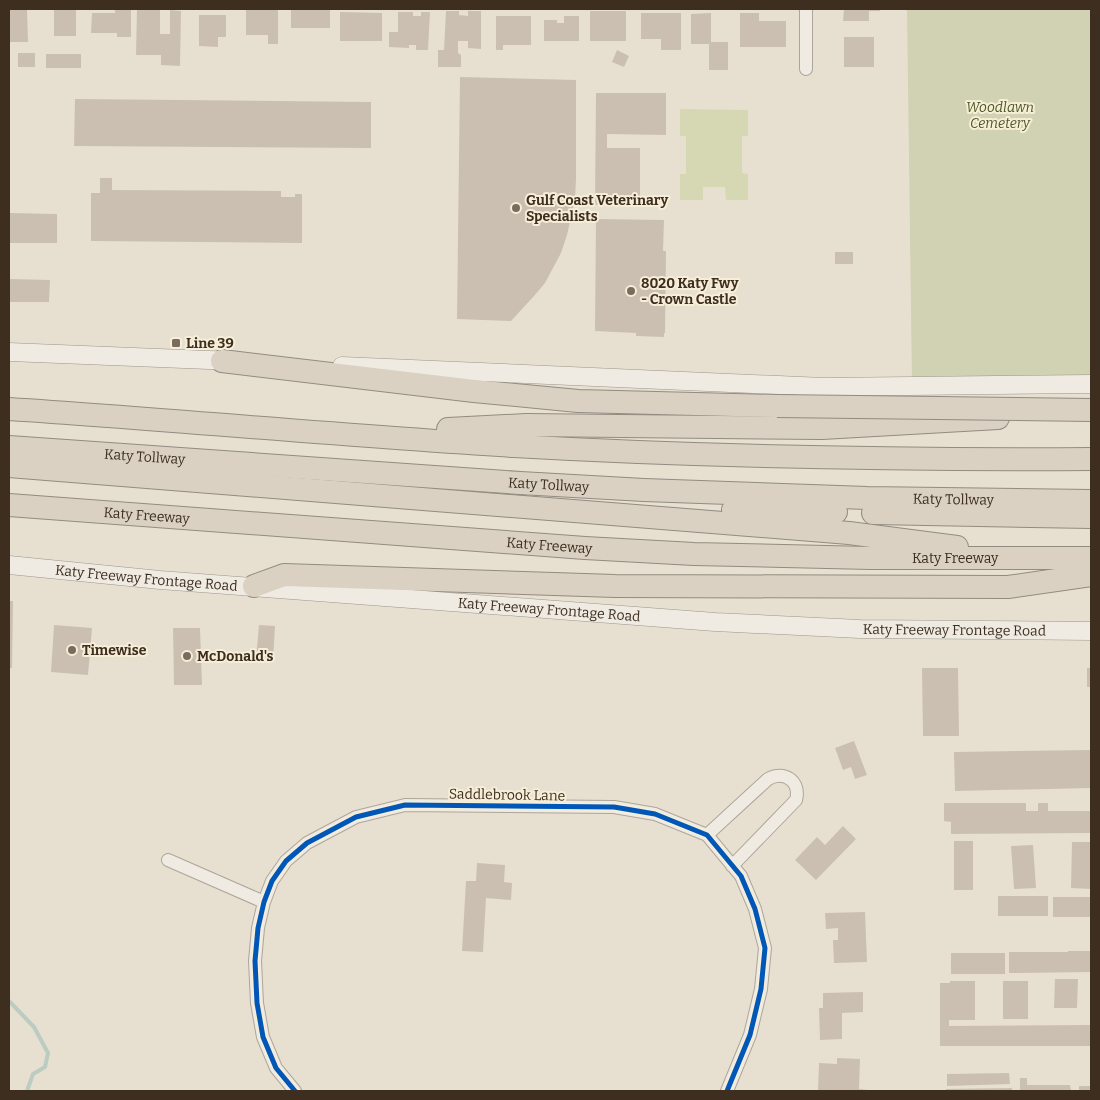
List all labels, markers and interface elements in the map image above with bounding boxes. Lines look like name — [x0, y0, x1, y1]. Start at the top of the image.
park label: Woodlawn Cemetery — [966, 99, 1034, 132]
place label: Gulf Coast Veterinary Specialists — [526, 192, 669, 225]
marker: Gulf Coast Veterinary Specialists — [510, 202, 522, 214]
place label: 8020 Katy Fwy - Crown Castle — [641, 275, 739, 308]
marker: 8020 Katy Fwy - Crown Castle — [625, 285, 637, 297]
place label: Line 39 — [186, 335, 234, 352]
marker: Line 39 — [170, 337, 182, 349]
street label: Katy Tollway — [104, 445, 186, 468]
street label: Katy Tollway — [508, 474, 590, 495]
street label: Katy Tollway — [913, 490, 995, 508]
street label: Katy Freeway — [103, 504, 191, 527]
street label: Katy Freeway — [506, 534, 594, 557]
street label: Katy Freeway — [912, 550, 999, 567]
street label: Katy Freeway Frontage Road — [54, 561, 238, 594]
street label: Katy Freeway Frontage Road — [457, 594, 641, 625]
street label: Katy Freeway Frontage Road — [863, 621, 1046, 639]
place label: Timewise — [82, 642, 147, 659]
marker: Timewise — [66, 644, 78, 656]
place label: McDonald's — [197, 648, 273, 665]
marker: McDonald's — [181, 650, 193, 662]
street label: Saddlebrook Lane — [449, 785, 565, 805]

